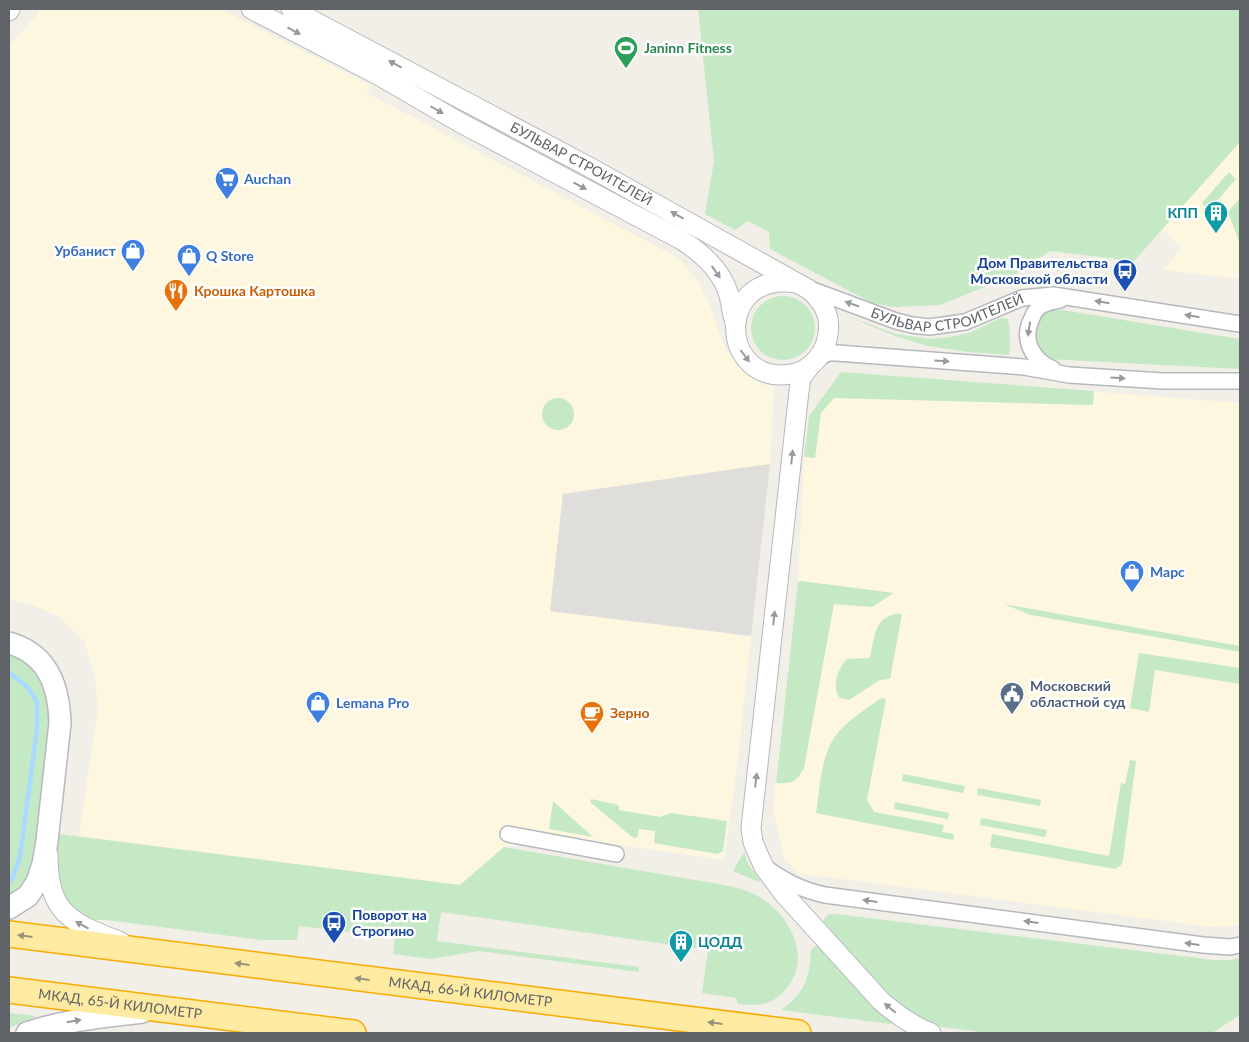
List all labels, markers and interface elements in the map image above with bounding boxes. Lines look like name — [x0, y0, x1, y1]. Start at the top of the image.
one-way arrow — [287, 27, 301, 35]
sports icon: Janinn Fitness — [613, 35, 639, 69]
place label: Janinn Fitness — [644, 39, 732, 56]
one-way arrow — [388, 60, 403, 68]
one-way arrow — [430, 105, 443, 114]
street label: БУЛЬВАР СТРОИТЕЛЕЙ — [508, 118, 656, 209]
supermarket icon: Auchan — [214, 166, 240, 200]
place label: Auchan — [243, 170, 291, 187]
one-way arrow — [573, 182, 587, 190]
building icon: КПП — [1203, 200, 1229, 234]
place label: КПП — [1167, 204, 1198, 221]
one-way arrow — [670, 211, 685, 219]
shop icon: Урбанист — [120, 238, 146, 272]
place label: Урбанист — [54, 242, 117, 259]
shop icon: Q Store — [176, 243, 202, 277]
place label: Q Store — [206, 247, 254, 264]
place label: Дом Правительства Московской области — [970, 254, 1108, 287]
bus stop icon: Дом Правительства Московской области — [1112, 258, 1138, 292]
one-way arrow — [711, 265, 721, 279]
restaurant icon: Крошка Картошка — [163, 278, 189, 312]
place label: Крошка Картошка — [194, 282, 315, 299]
street label: БУЛЬВАР СТРОИТЕЛЕЙ — [869, 289, 1026, 335]
one-way arrow — [1094, 298, 1110, 306]
one-way arrow — [845, 300, 860, 307]
one-way arrow — [1184, 312, 1200, 320]
one-way arrow — [1025, 321, 1033, 337]
one-way arrow — [740, 349, 750, 363]
one-way arrow — [934, 357, 950, 365]
one-way arrow — [1110, 375, 1126, 383]
one-way arrow — [788, 448, 796, 464]
shop icon: Марс — [1119, 559, 1145, 593]
place label: Марс — [1150, 563, 1185, 580]
one-way arrow — [770, 610, 778, 626]
place label: Московский областной суд — [1030, 677, 1126, 710]
public building icon: Московский областной суд — [999, 681, 1025, 715]
shop icon: Lemana Pro — [305, 690, 331, 724]
place label: Lemana Pro — [336, 694, 409, 711]
cafe icon: Зерно — [579, 700, 605, 734]
place label: Зерно — [610, 704, 649, 721]
one-way arrow — [752, 771, 760, 787]
one-way arrow — [861, 897, 877, 905]
place label: Поворот на Строгино — [352, 906, 427, 939]
bus stop icon: Поворот на Строгино — [321, 910, 347, 944]
one-way arrow — [1022, 918, 1038, 926]
one-way arrow — [76, 921, 89, 930]
building icon: ЦОДД — [668, 929, 694, 963]
one-way arrow — [17, 932, 33, 940]
place label: ЦОДД — [698, 933, 742, 950]
one-way arrow — [1184, 940, 1200, 948]
one-way arrow — [234, 960, 250, 968]
street label: МКАД, 66-Й КИЛОМЕТР — [388, 973, 553, 1010]
one-way arrow — [354, 975, 370, 983]
street label: МКАД, 65-Й КИЛОМЕТР — [37, 985, 203, 1022]
one-way arrow — [883, 1003, 896, 1014]
one-way arrow — [66, 1017, 81, 1025]
one-way arrow — [706, 1019, 722, 1027]

